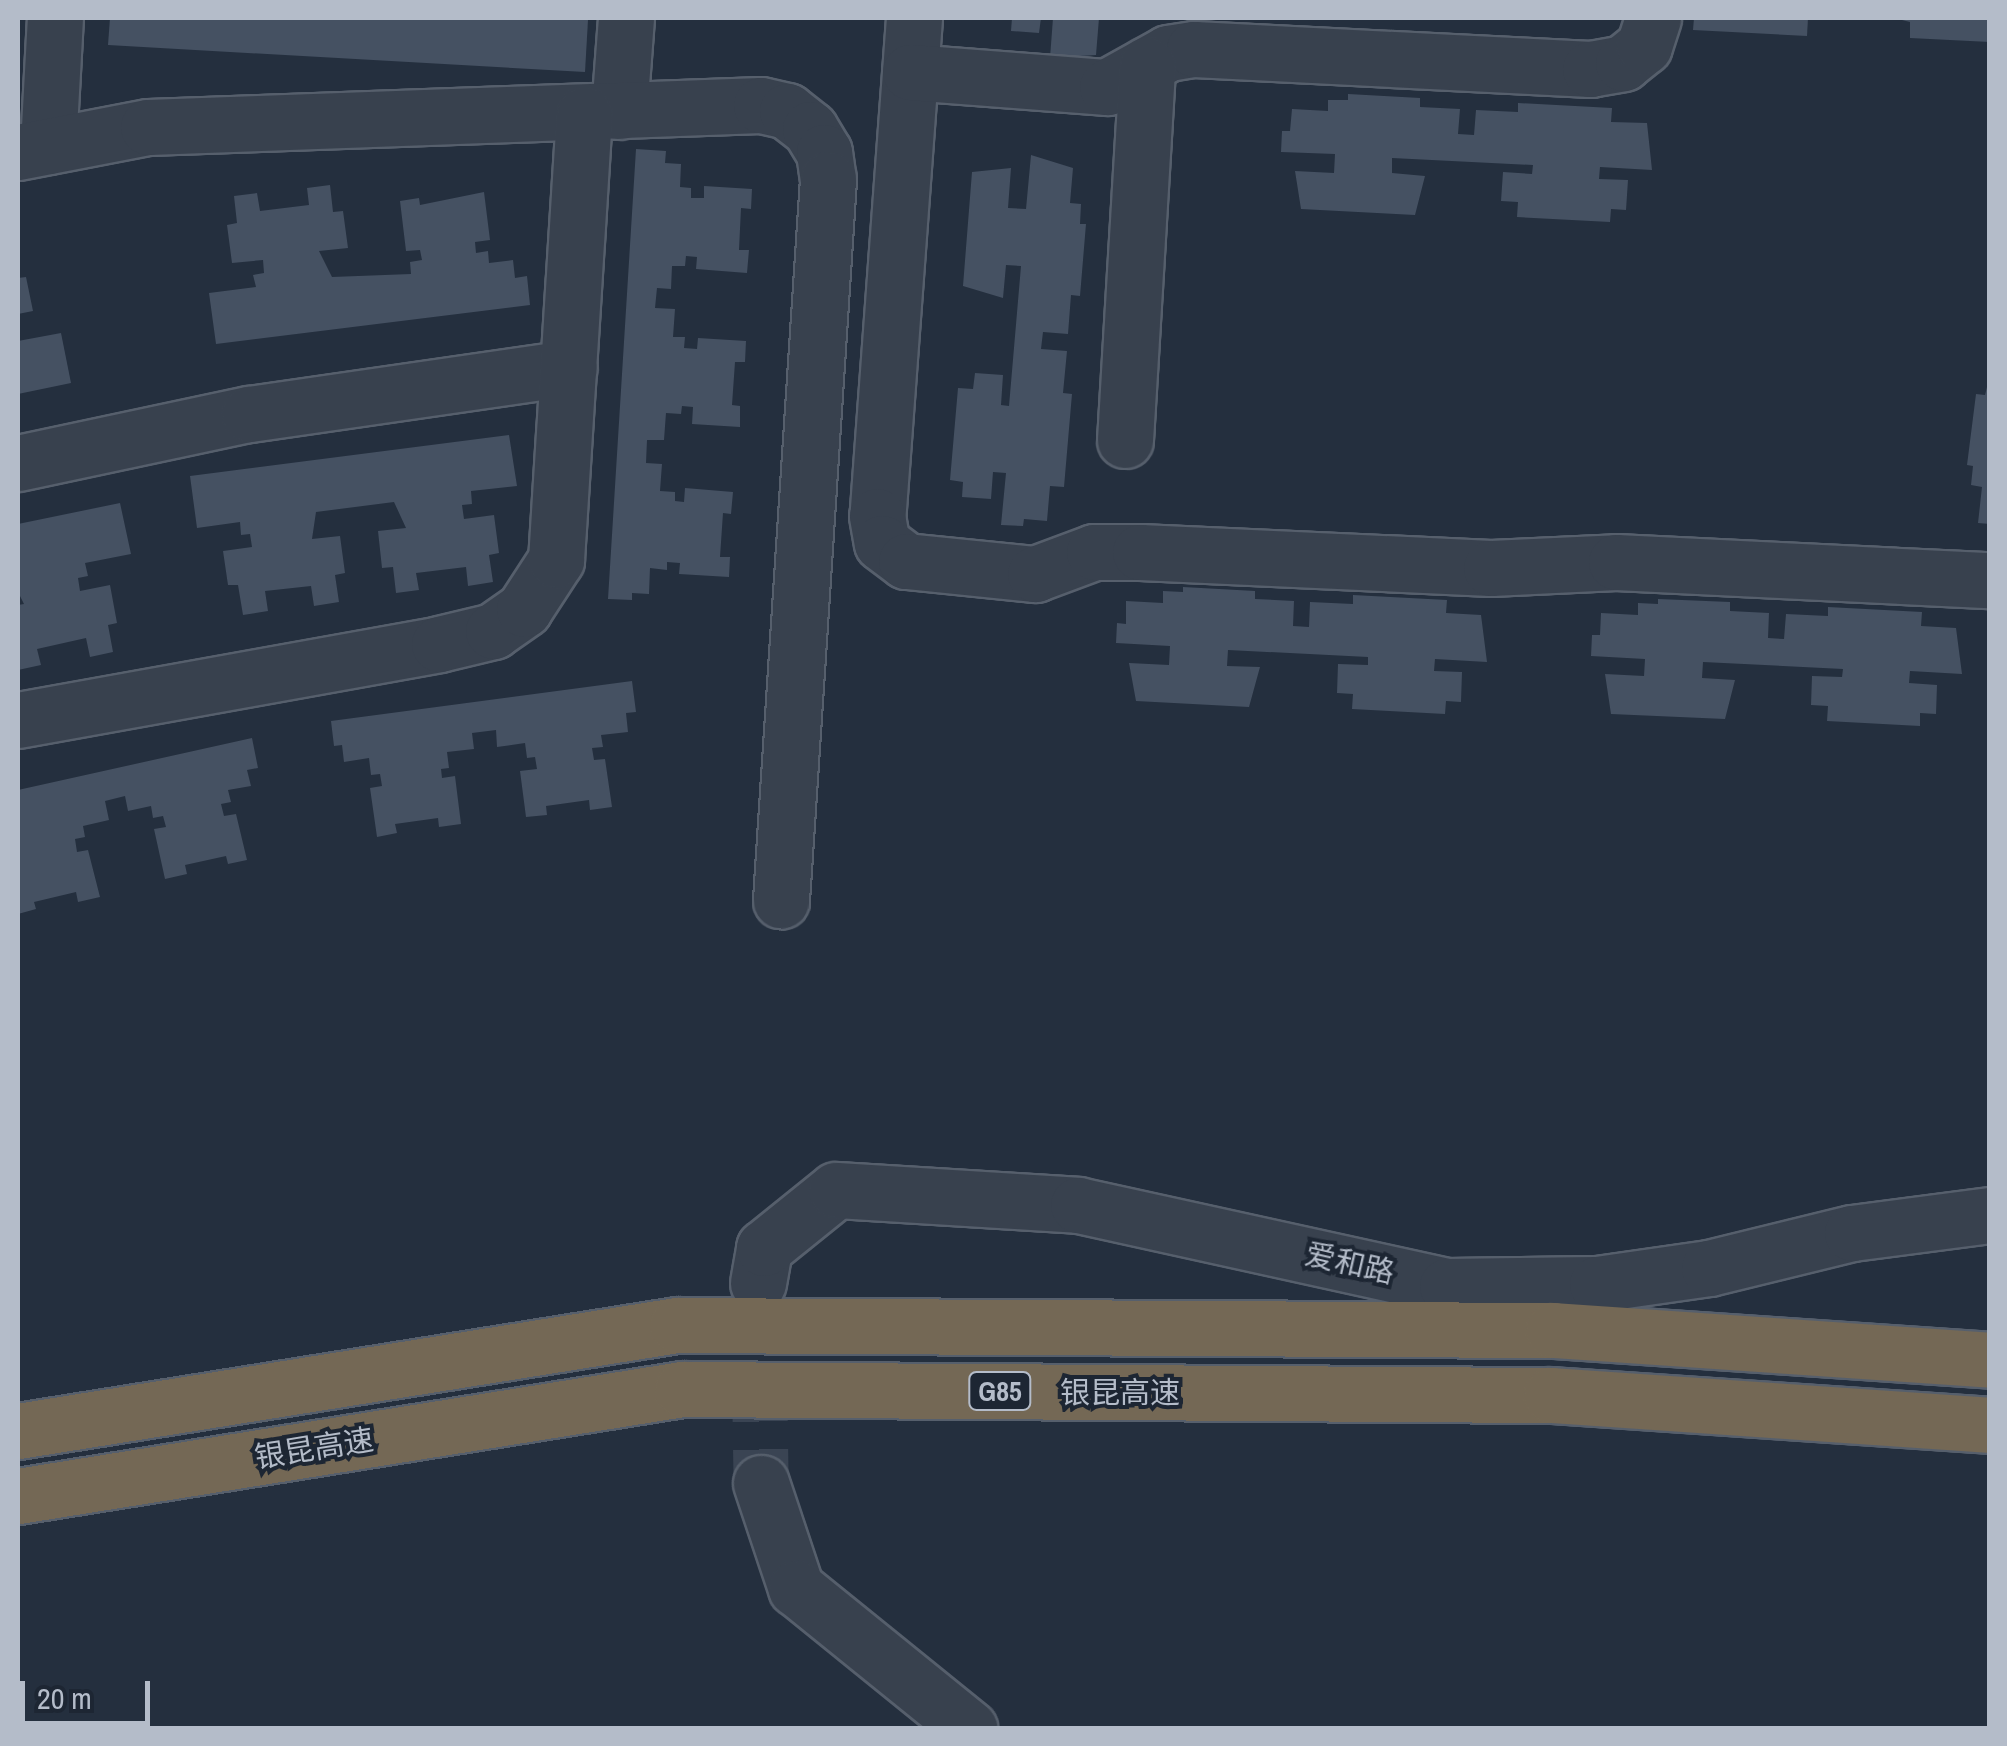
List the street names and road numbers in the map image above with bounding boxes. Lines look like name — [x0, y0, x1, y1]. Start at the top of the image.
street label: 爱和路 — [1302, 1235, 1398, 1291]
road number: G85 — [968, 1368, 1032, 1414]
street label: 银昆高速 — [1060, 1374, 1180, 1410]
street label: 银昆高速 — [252, 1421, 376, 1475]

